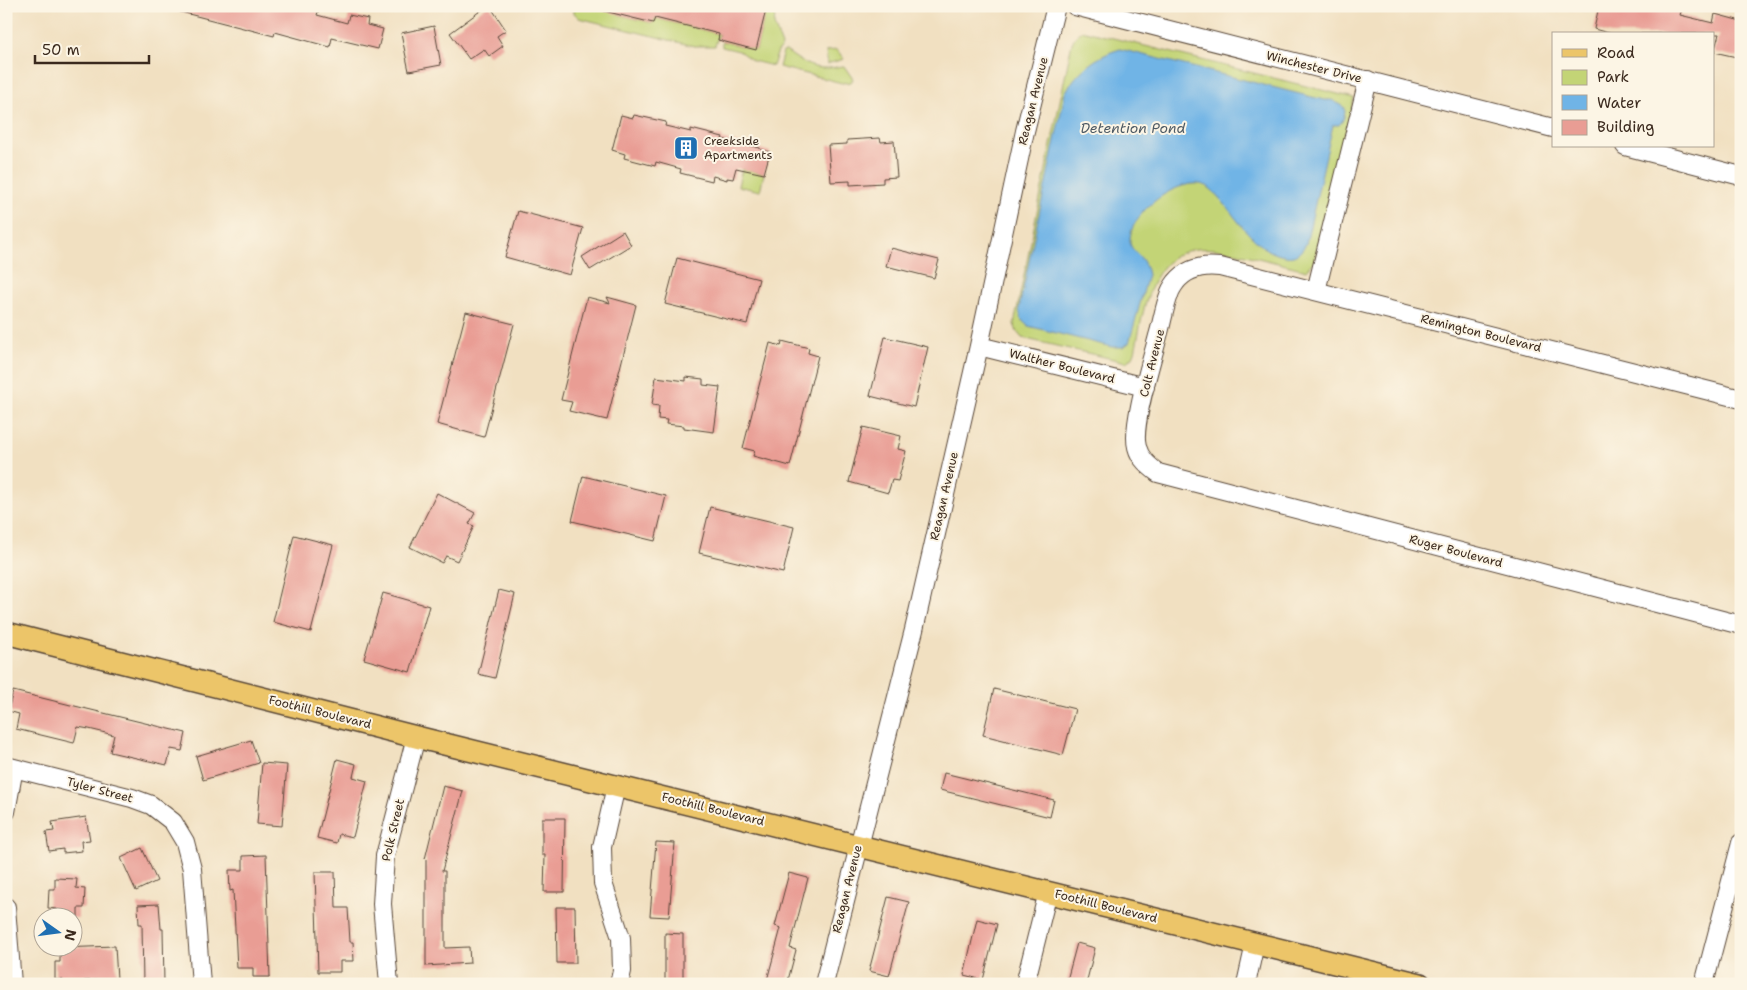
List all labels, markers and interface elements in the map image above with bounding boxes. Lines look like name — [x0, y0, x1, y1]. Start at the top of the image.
scale bar — [35, 32, 149, 64]
legend — [1552, 32, 1714, 148]
text: 50 m — [42, 40, 80, 60]
text: Road — [1597, 43, 1635, 63]
street label: Winchester Drive — [1264, 47, 1364, 87]
street label: Reagan Avenue — [1014, 55, 1052, 147]
text: Park — [1597, 67, 1629, 87]
text: Water — [1597, 93, 1641, 113]
text: Building — [1597, 117, 1654, 137]
water label: Detention Pond — [1080, 119, 1186, 137]
place label: Creekside Apartments — [704, 133, 773, 163]
building icon: Creekside Apartments — [673, 135, 699, 161]
street label: Remington Boulevard — [1419, 310, 1543, 356]
street label: Colt Avenue — [1136, 327, 1168, 399]
street label: Walther Boulevard — [1008, 345, 1117, 387]
street label: Reagan Avenue — [926, 450, 962, 542]
street label: Ruger Boulevard — [1407, 531, 1505, 571]
street label: Foothill Boulevard — [267, 691, 373, 733]
street label: Tyler Street — [65, 773, 135, 807]
street label: Foothill Boulevard — [660, 788, 766, 830]
street label: Polk Street — [378, 797, 408, 863]
street label: Reagan Avenue — [828, 843, 866, 935]
street label: Foothill Boulevard — [1053, 885, 1159, 927]
north arrow — [32, 908, 82, 958]
text: N — [61, 928, 81, 943]

